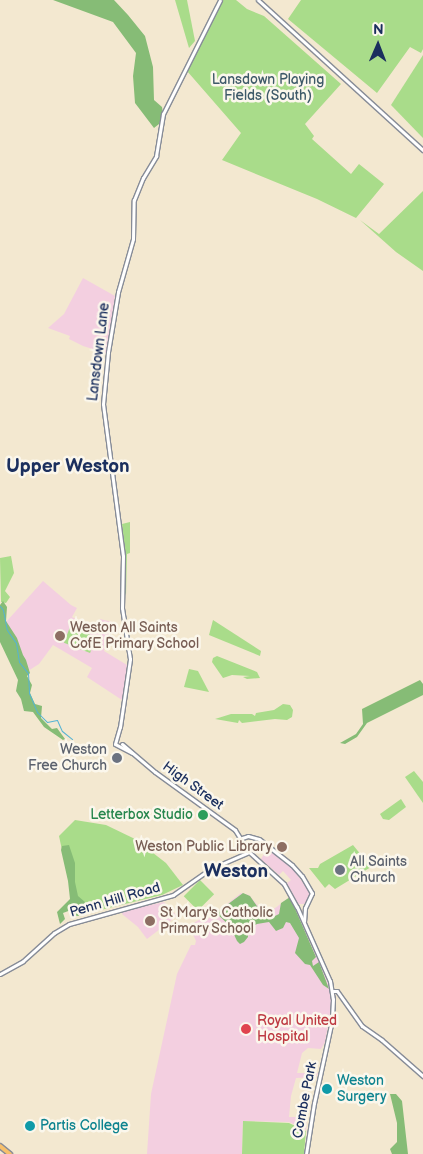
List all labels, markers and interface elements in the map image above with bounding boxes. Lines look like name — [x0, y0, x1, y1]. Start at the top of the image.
north arrow — [353, 20, 403, 70]
text: N — [373, 21, 384, 38]
park label: Lansdown Playing Fields (South) — [212, 72, 324, 104]
street label: Lansdown Lane — [85, 302, 113, 402]
district label: Upper Weston — [6, 456, 130, 478]
place label: Weston All Saints CofE Primary School — [70, 620, 200, 652]
marker: Weston All Saints CofE Primary School — [54, 630, 66, 642]
place label: Weston Free Church — [28, 742, 107, 774]
marker: Weston Free Church — [111, 752, 123, 764]
street label: High Street — [159, 758, 227, 814]
place label: Letterbox Studio — [90, 807, 193, 823]
marker: Letterbox Studio — [197, 809, 209, 821]
place label: Weston Public Library — [135, 839, 272, 855]
marker: Weston Public Library — [276, 841, 288, 853]
place label: All Saints Church — [350, 854, 407, 886]
district label: Weston — [204, 861, 268, 883]
marker: All Saints Church — [334, 864, 346, 876]
street label: Penn Hill Road — [68, 879, 162, 921]
place label: St Mary's Catholic Primary School — [160, 905, 273, 938]
marker: St Mary's Catholic Primary School — [144, 915, 156, 927]
place label: Royal United Hospital — [257, 1013, 337, 1046]
marker: Royal United Hospital — [239, 1022, 253, 1036]
street label: Combe Park — [289, 1060, 321, 1140]
place label: Weston Surgery — [337, 1073, 387, 1106]
marker: Weston Surgery — [321, 1083, 333, 1095]
place label: Partis College — [40, 1118, 128, 1134]
marker: Partis College — [24, 1120, 36, 1132]

